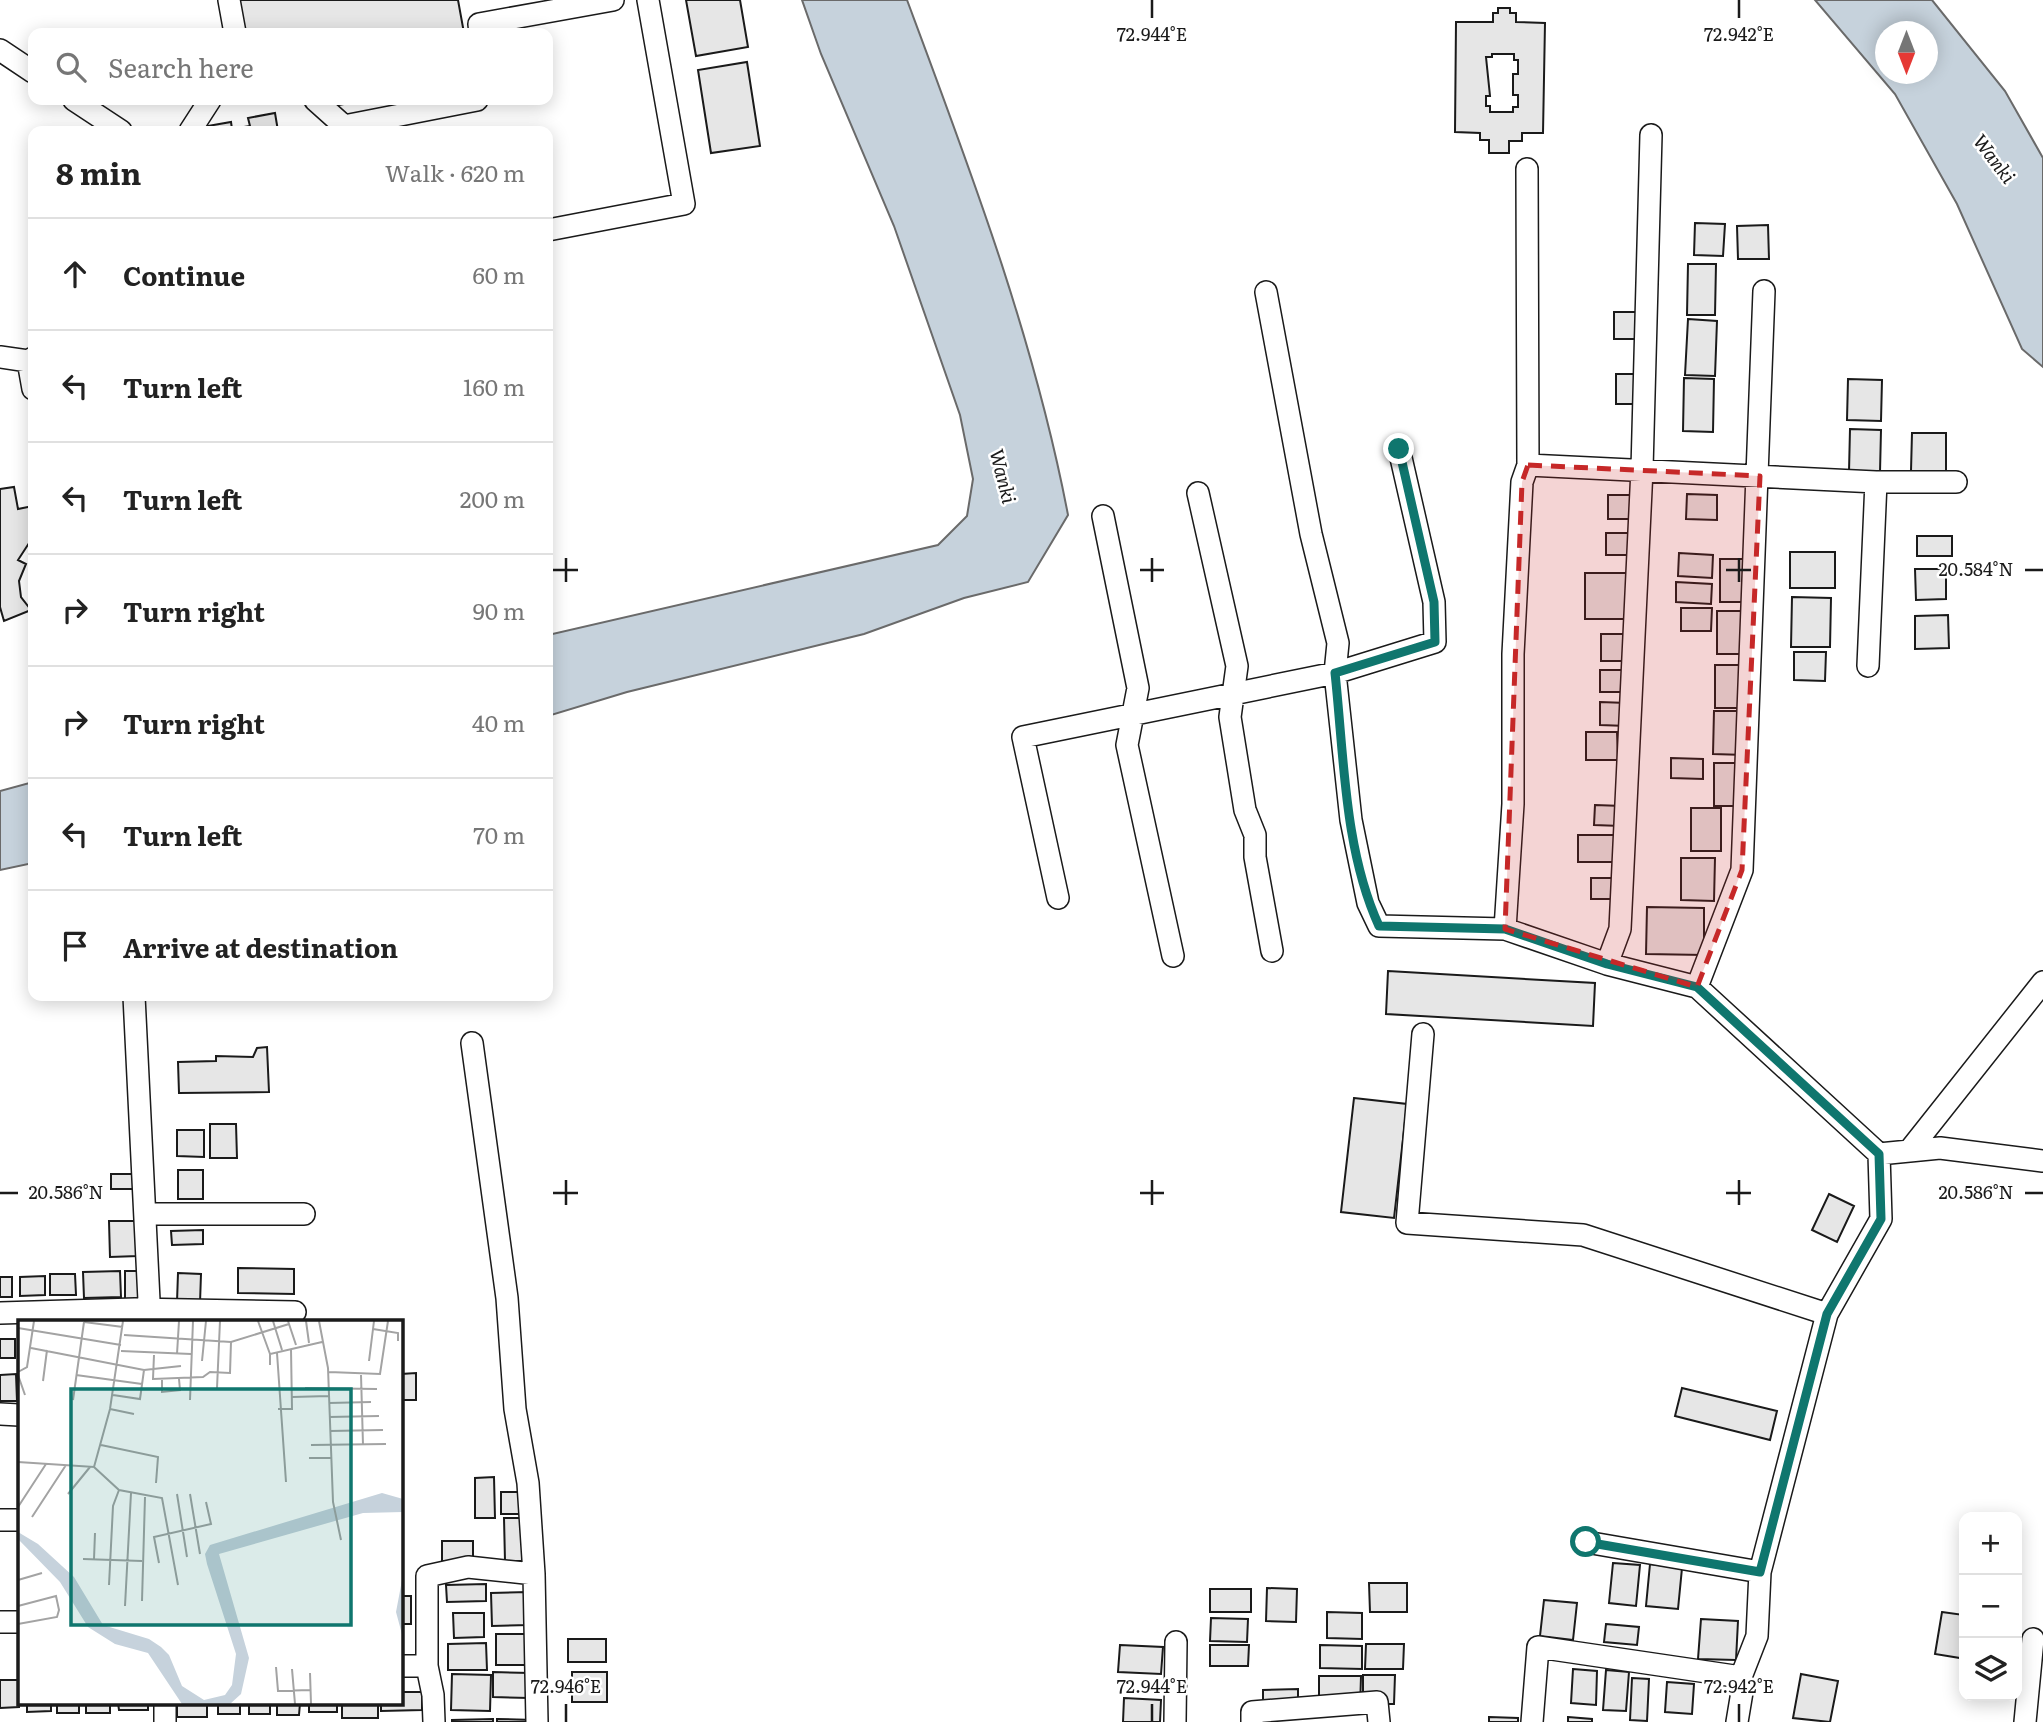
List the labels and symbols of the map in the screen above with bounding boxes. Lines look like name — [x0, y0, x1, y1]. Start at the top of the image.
text: 72.944°E — [1117, 20, 1187, 47]
text: 72.942°E — [1704, 20, 1774, 47]
north arrow — [1875, 21, 1938, 84]
water label: Wanki — [1967, 127, 2023, 189]
route end — [1383, 433, 1414, 464]
water label: Wanki — [984, 446, 1024, 507]
text: 20.584°N — [1938, 555, 2014, 582]
text: 20.586°N — [28, 1178, 104, 1205]
text: 20.586°N — [1938, 1178, 2014, 1205]
inset map — [18, 1320, 402, 1704]
route start — [1570, 1526, 1601, 1557]
text: 72.946°E — [531, 1672, 601, 1699]
text: 72.944°E — [1117, 1672, 1187, 1699]
text: 72.942°E — [1704, 1672, 1774, 1699]

